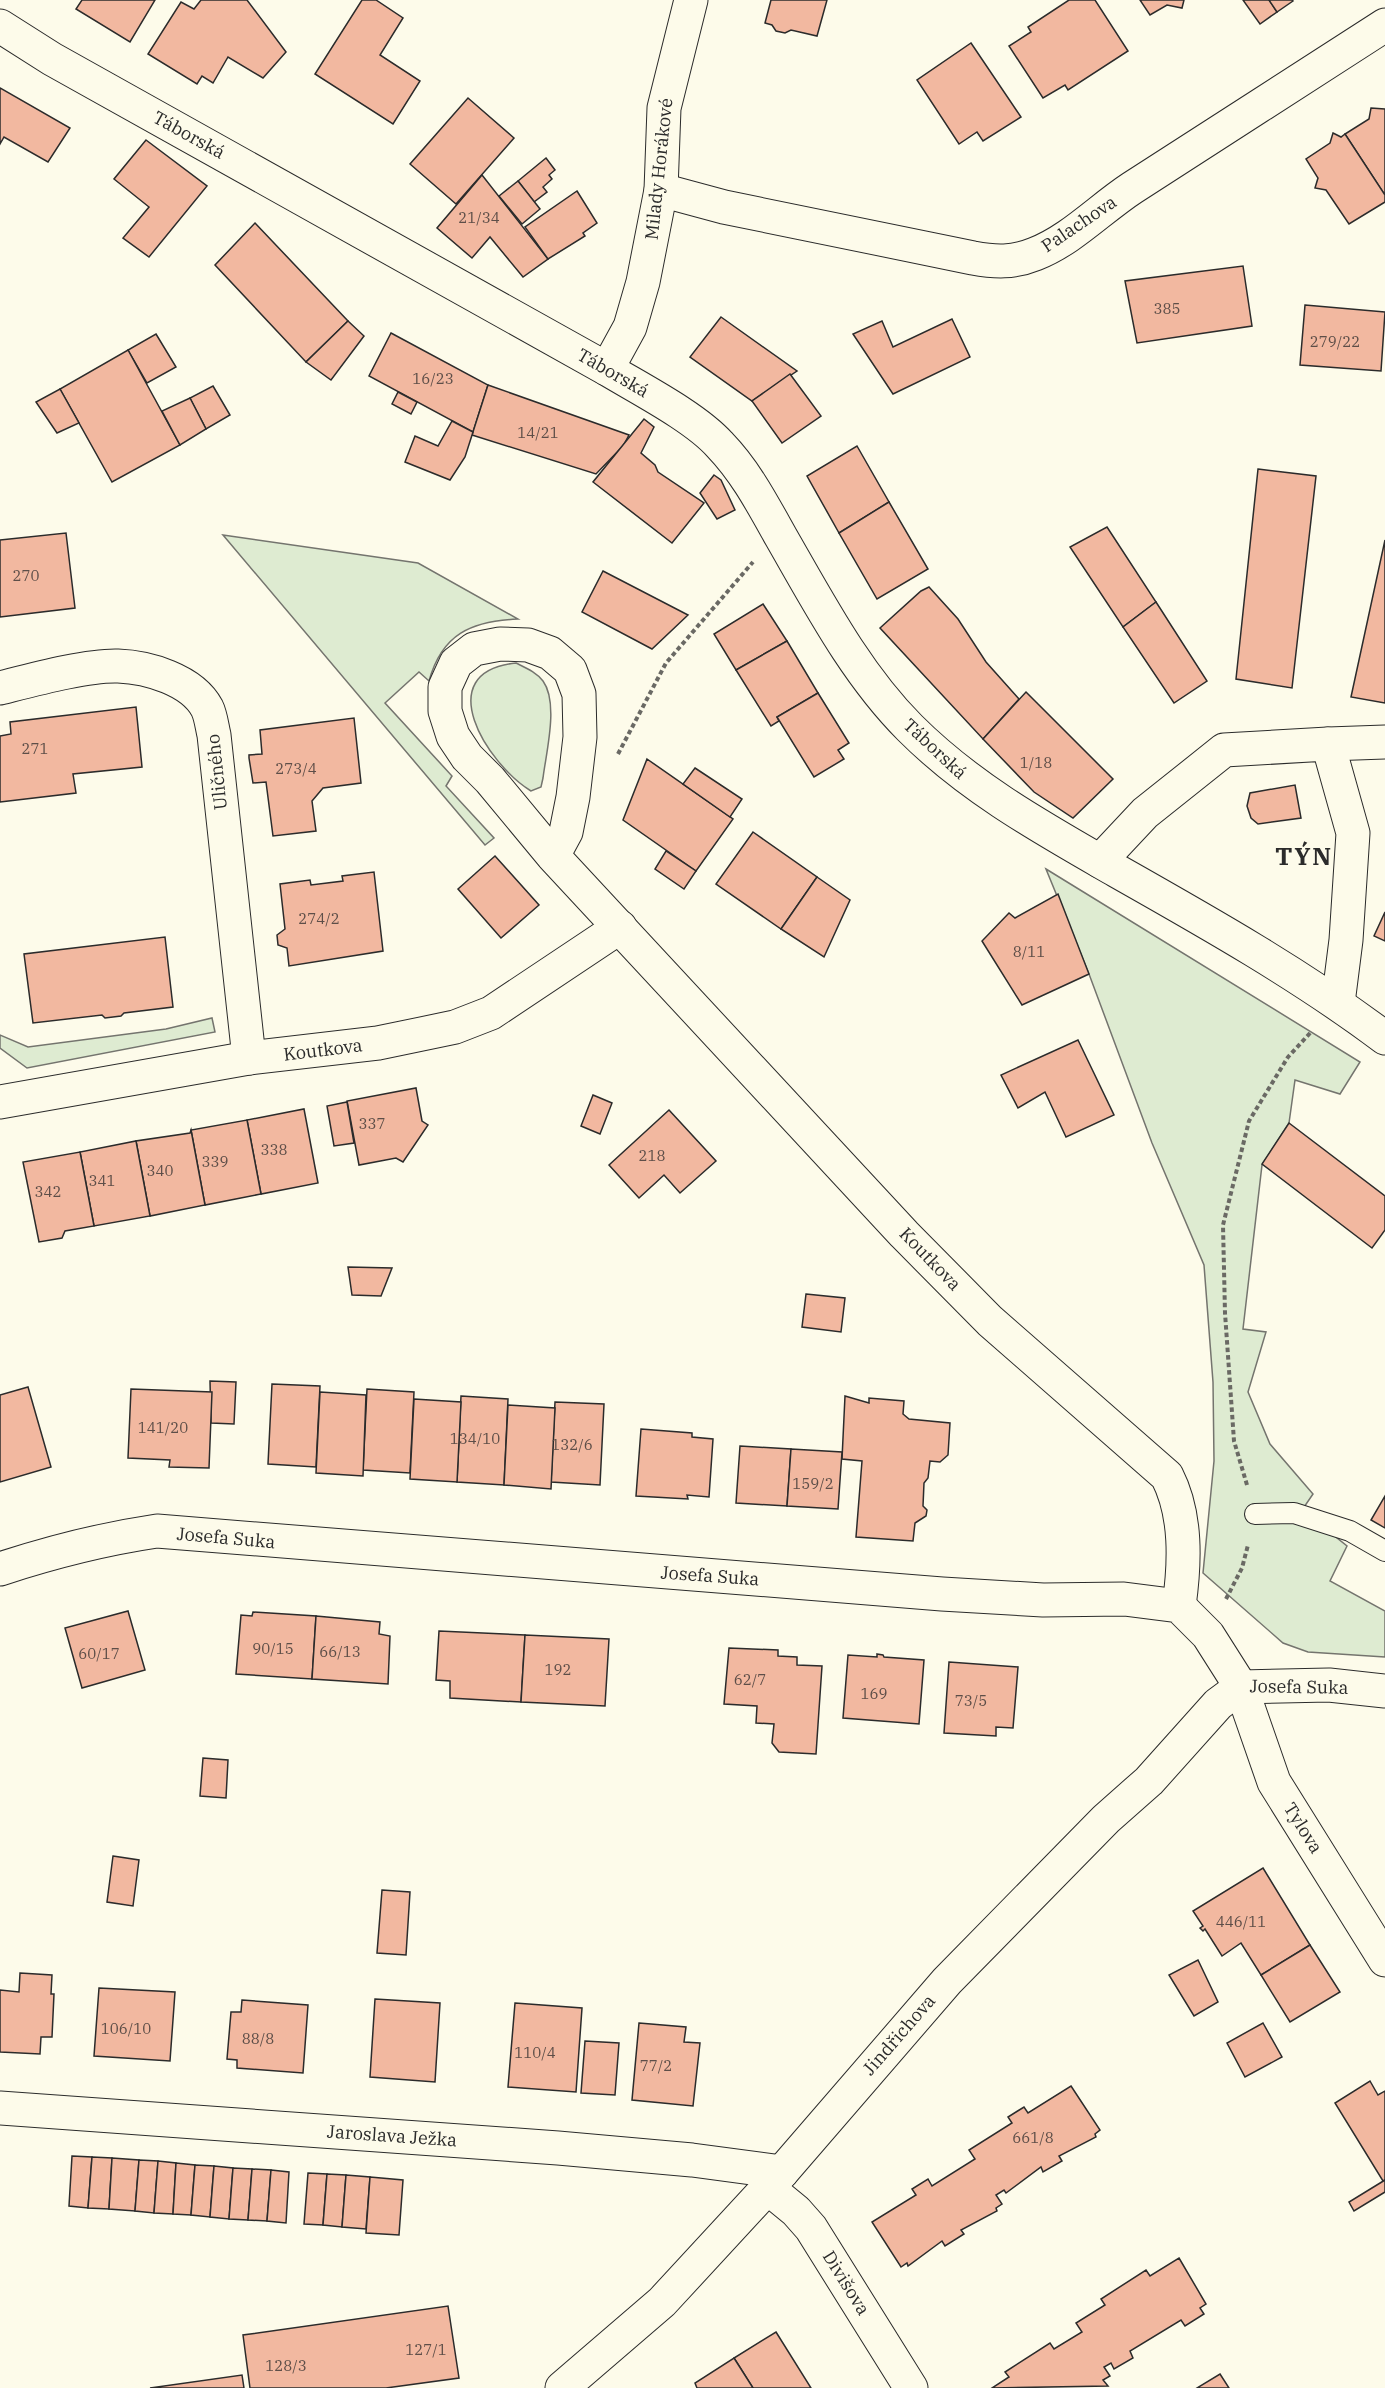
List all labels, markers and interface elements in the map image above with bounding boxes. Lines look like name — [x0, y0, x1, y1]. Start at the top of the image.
street label: Milady Horákové — [640, 97, 677, 241]
street label: Táborská — [149, 105, 229, 164]
street label: Palachova — [1037, 190, 1121, 257]
house number: 21/34 — [458, 208, 500, 227]
house number: 385 — [1153, 299, 1181, 318]
house number: 279/22 — [1310, 332, 1360, 351]
street label: Táborská — [573, 343, 653, 402]
house number: 16/23 — [412, 369, 454, 388]
house number: 14/21 — [517, 423, 559, 442]
house number: 270 — [12, 566, 40, 585]
street label: Táborská — [899, 713, 972, 784]
street label: Uličného — [201, 733, 232, 811]
house number: 271 — [21, 739, 49, 758]
house number: 1/18 — [1020, 753, 1052, 772]
house number: 273/4 — [275, 759, 317, 778]
district label: TÝN — [1275, 840, 1333, 872]
house number: 274/2 — [298, 909, 340, 928]
house number: 8/11 — [1013, 942, 1045, 961]
street label: Koutkova — [282, 1033, 364, 1066]
house number: 337 — [358, 1114, 386, 1133]
house number: 338 — [260, 1140, 288, 1159]
house number: 218 — [638, 1146, 666, 1165]
house number: 339 — [201, 1152, 229, 1171]
house number: 340 — [146, 1161, 174, 1180]
house number: 341 — [88, 1171, 116, 1190]
house number: 342 — [34, 1182, 62, 1201]
street label: Koutkova — [895, 1222, 966, 1295]
house number: 141/20 — [138, 1418, 188, 1437]
house number: 134/10 — [450, 1429, 500, 1448]
house number: 132/6 — [551, 1435, 593, 1454]
house number: 159/2 — [792, 1474, 834, 1493]
street label: Josefa Suka — [176, 1522, 276, 1553]
street label: Josefa Suka — [660, 1561, 760, 1590]
house number: 90/15 — [252, 1639, 294, 1658]
house number: 66/13 — [319, 1642, 361, 1661]
house number: 60/17 — [78, 1644, 120, 1663]
house number: 192 — [544, 1660, 572, 1679]
house number: 62/7 — [734, 1670, 766, 1689]
street label: Josefa Suka — [1249, 1674, 1349, 1699]
house number: 169 — [860, 1684, 888, 1703]
house number: 73/5 — [955, 1691, 987, 1710]
street label: Tylova — [1279, 1798, 1328, 1858]
house number: 446/11 — [1216, 1912, 1266, 1931]
street label: Jindřichova — [857, 1989, 940, 2080]
house number: 106/10 — [101, 2019, 151, 2038]
house number: 88/8 — [242, 2029, 274, 2048]
house number: 110/4 — [514, 2043, 556, 2062]
house number: 77/2 — [640, 2056, 672, 2075]
street label: Jaroslava Ježka — [326, 2119, 458, 2152]
house number: 661/8 — [1012, 2128, 1054, 2147]
street label: Divišova — [818, 2246, 875, 2319]
house number: 127/1 — [405, 2340, 447, 2359]
house number: 128/3 — [265, 2356, 307, 2375]

